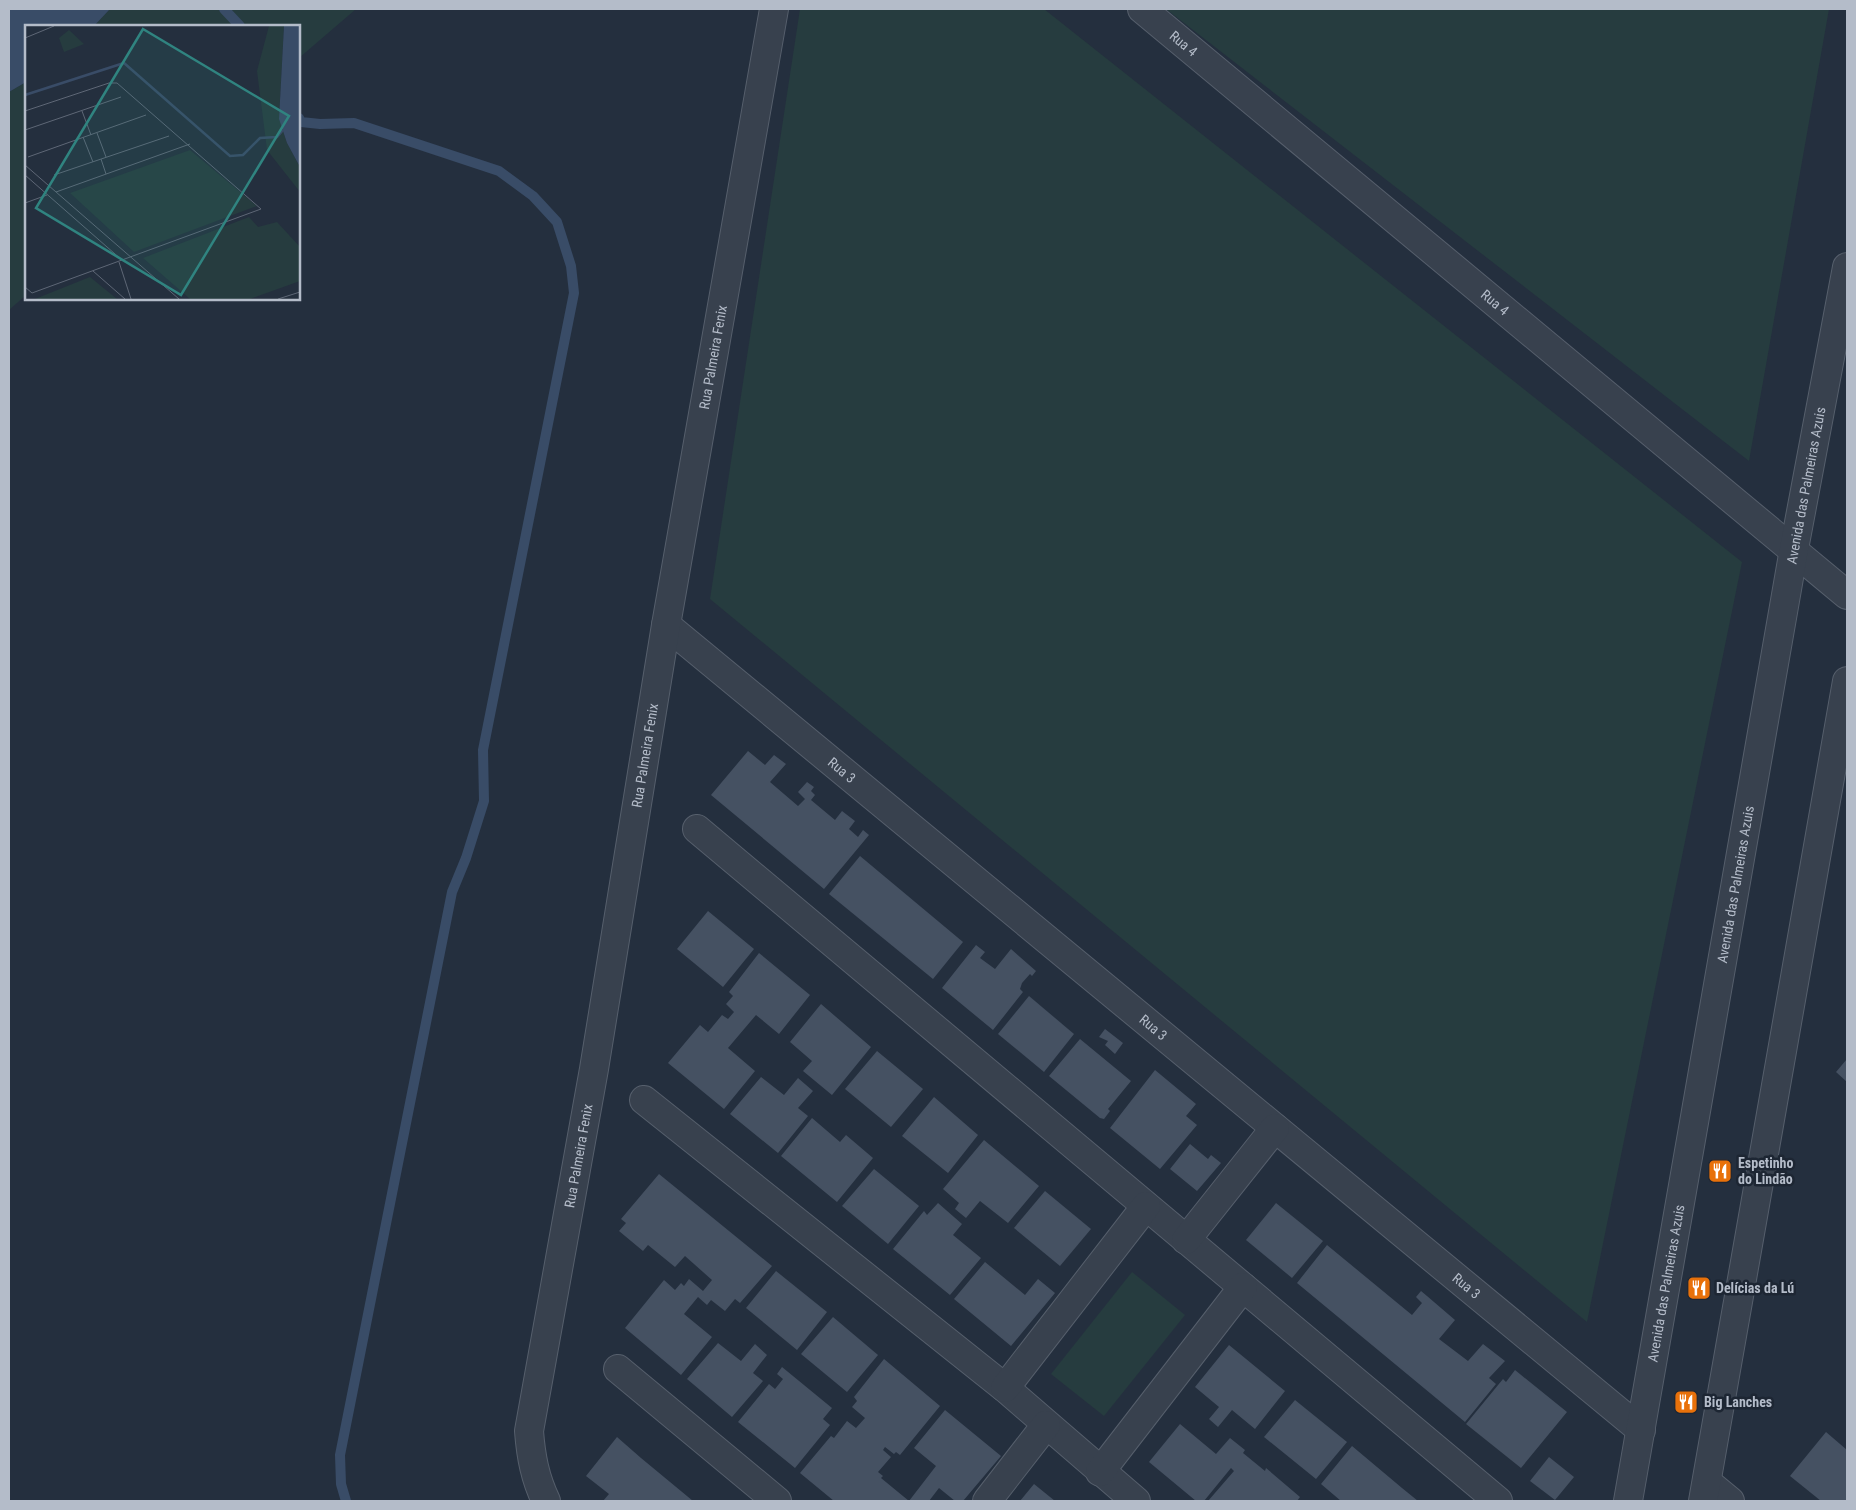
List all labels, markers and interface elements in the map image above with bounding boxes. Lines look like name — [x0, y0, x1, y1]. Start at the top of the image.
inset map — [25, 25, 300, 300]
street label: Rua 4 — [1166, 27, 1201, 60]
street label: Rua 4 — [1478, 286, 1512, 319]
street label: Rua Palmeira Fenix — [696, 304, 730, 410]
street label: Avenida das Palmeiras Azuis — [1784, 406, 1829, 565]
street label: Rua Palmeira Fenix — [629, 702, 661, 809]
street label: Rua 3 — [825, 754, 859, 786]
street label: Avenida das Palmeiras Azuis — [1714, 804, 1757, 964]
street label: Rua 3 — [1136, 1011, 1170, 1043]
street label: Rua Palmeira Fenix — [561, 1103, 596, 1209]
place label: Espetinho do Lindão — [1738, 1155, 1793, 1187]
restaurant icon: Espetinho do Lindão — [1707, 1158, 1733, 1184]
street label: Avenida das Palmeiras Azuis — [1644, 1203, 1688, 1363]
street label: Rua 3 — [1449, 1270, 1484, 1302]
restaurant icon: Delícias da Lú — [1686, 1275, 1712, 1301]
place label: Delícias da Lú — [1716, 1280, 1794, 1296]
restaurant icon: Big Lanches — [1673, 1389, 1699, 1415]
place label: Big Lanches — [1704, 1394, 1772, 1410]

